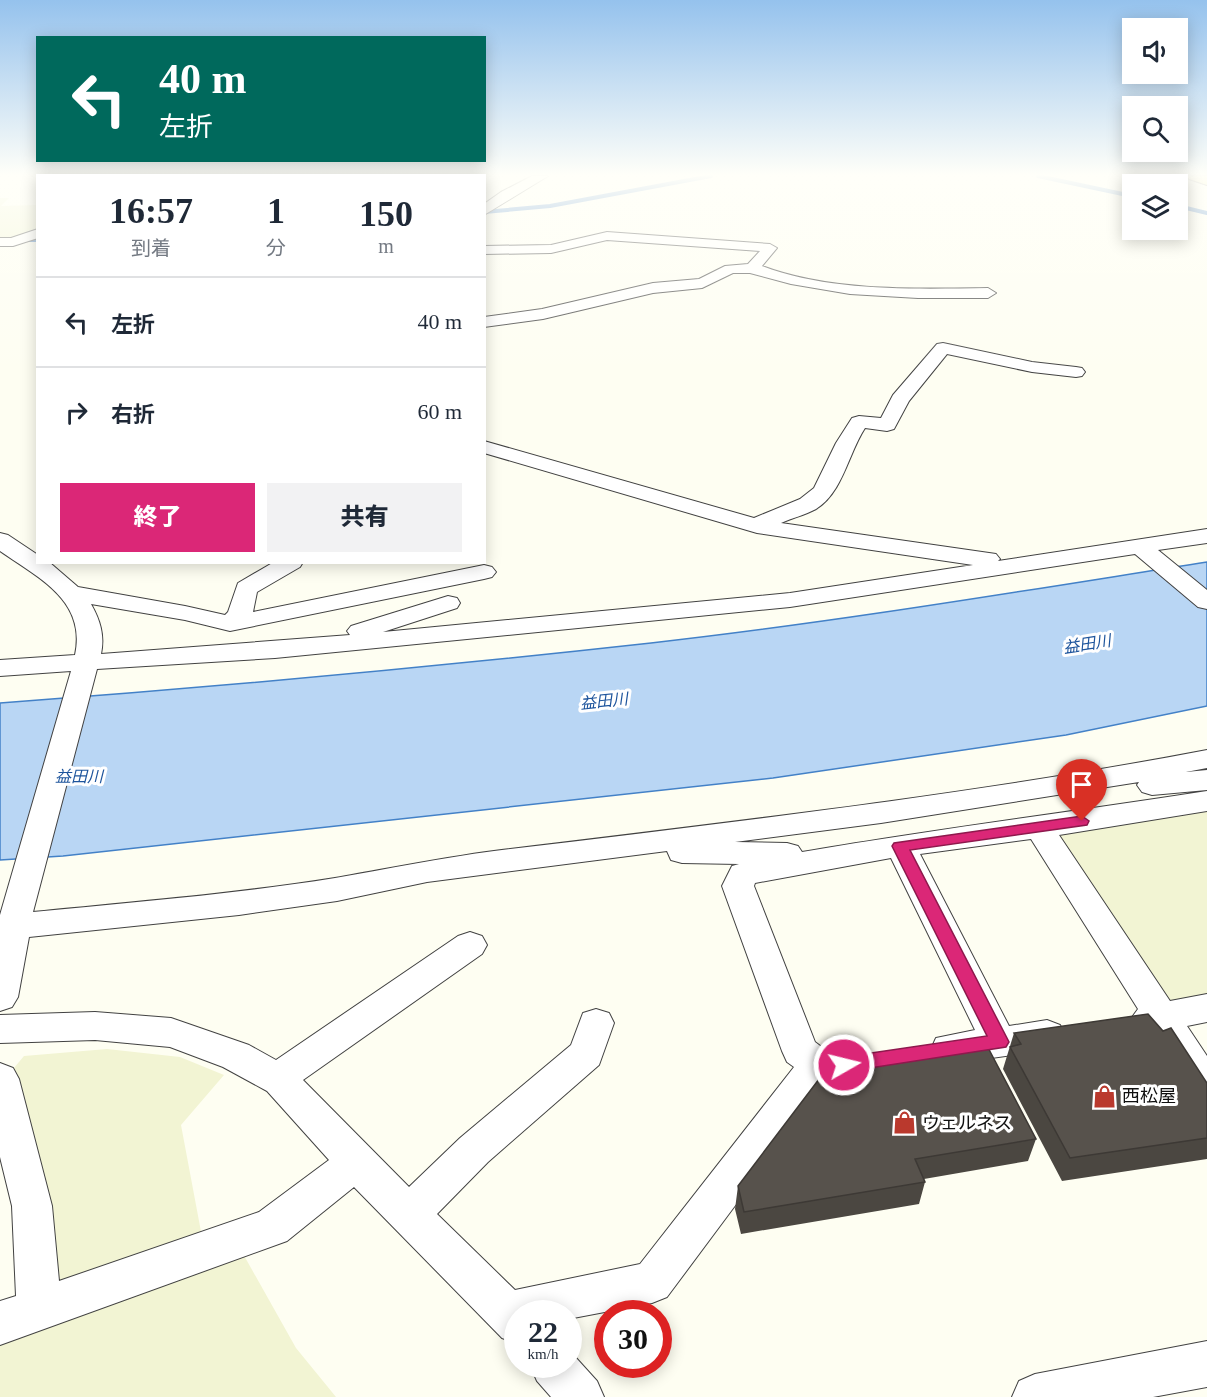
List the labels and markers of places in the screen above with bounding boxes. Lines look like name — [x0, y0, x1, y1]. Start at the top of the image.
pin — [1056, 759, 1107, 821]
shop icon: 西松屋 — [1091, 1083, 1117, 1109]
place label: 西松屋 — [1122, 1086, 1176, 1106]
shop icon: ウェルネス — [891, 1110, 917, 1136]
place label: ウェルネス — [922, 1113, 1012, 1133]

